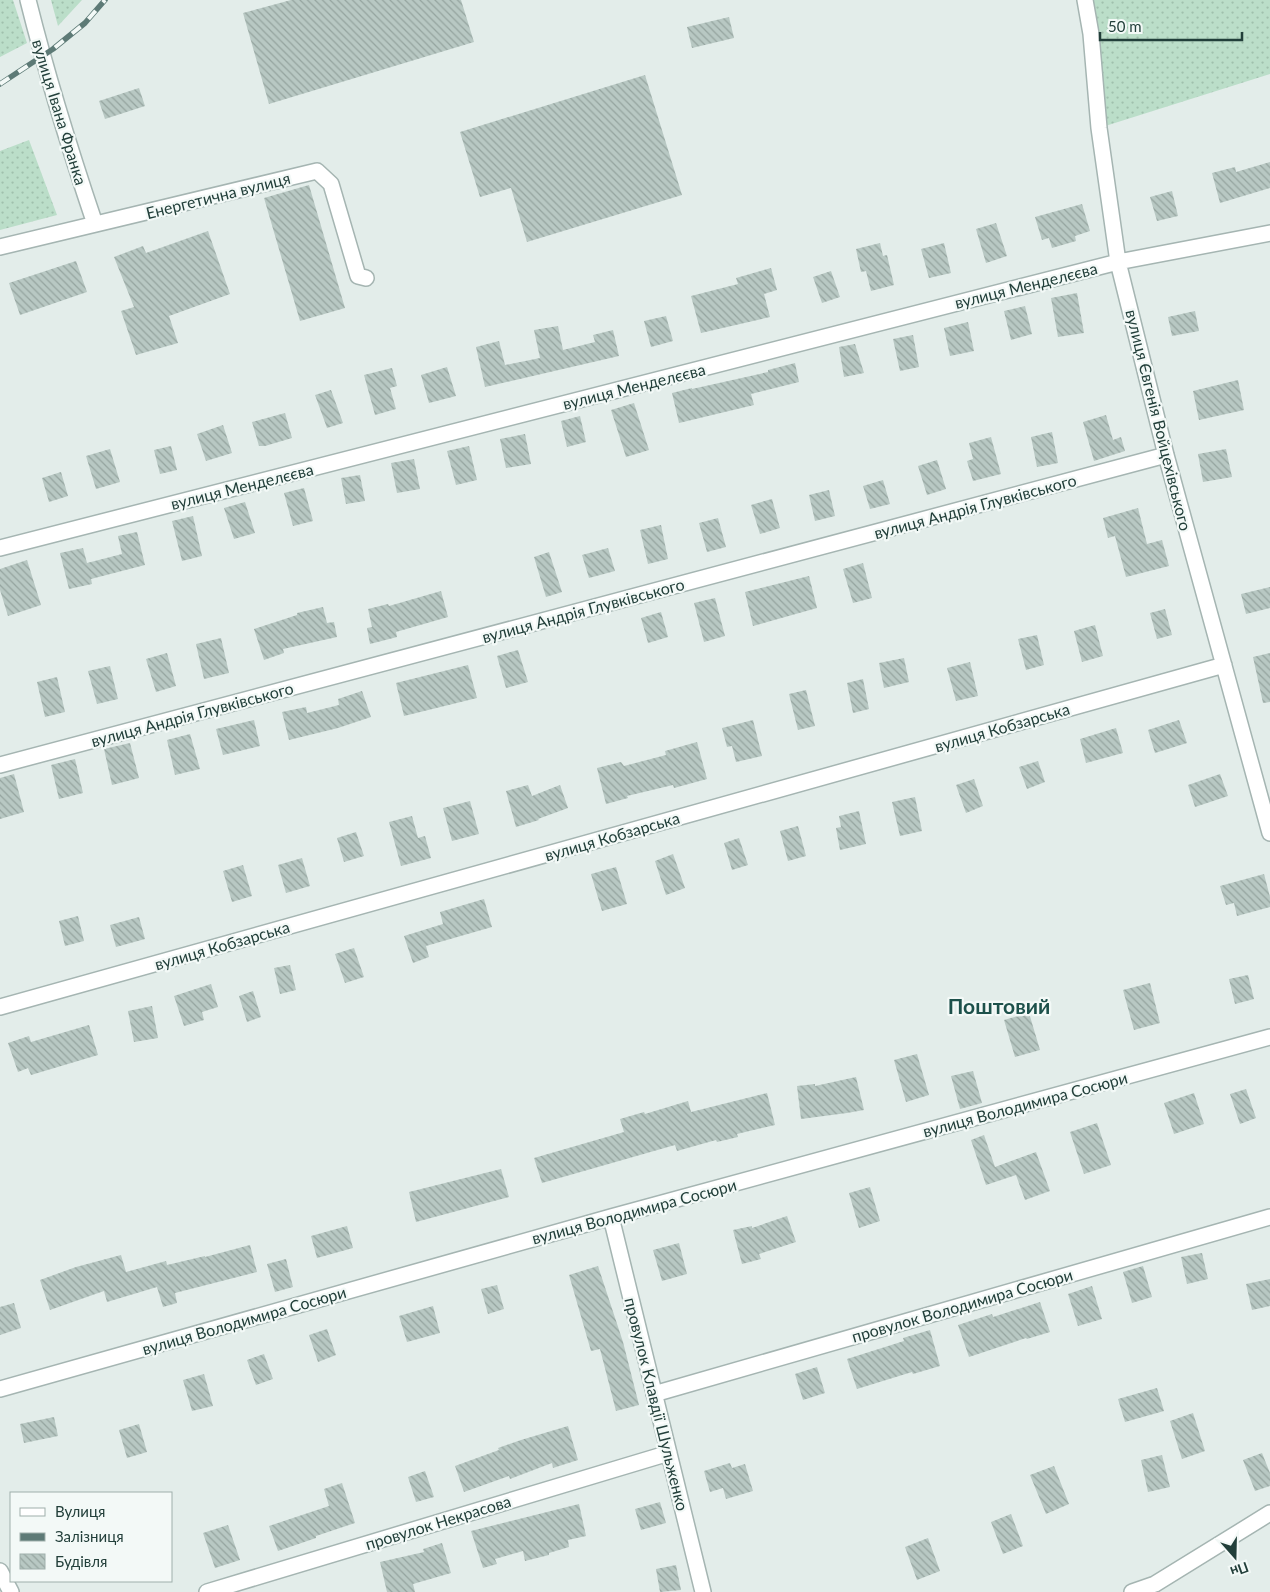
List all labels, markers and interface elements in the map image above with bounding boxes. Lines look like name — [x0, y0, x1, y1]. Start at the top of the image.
scale bar — [1100, 10, 1242, 42]
text: 50 m — [1108, 17, 1142, 35]
street label: вулиця Івана Франка — [29, 37, 91, 187]
street label: Енергетична вулиця — [144, 168, 292, 222]
street label: вулиця Менделєєва — [953, 258, 1099, 312]
street label: вулиця Євгенія Войцехівського — [1122, 307, 1196, 533]
street label: вулиця Менделєєва — [561, 359, 707, 413]
street label: вулиця Менделєєва — [169, 459, 315, 513]
street label: вулиця Андрія Глувківського — [872, 470, 1078, 542]
street label: вулиця Андрія Глувківського — [480, 574, 686, 646]
street label: вулиця Андрія Глувківського — [89, 678, 295, 750]
street label: вулиця Кобзарська — [932, 699, 1072, 755]
street label: вулиця Кобзарська — [542, 808, 682, 864]
street label: вулиця Кобзарська — [152, 917, 292, 973]
district label: Поштовий — [948, 993, 1050, 1018]
street label: вулиця Володимира Сосюри — [921, 1067, 1129, 1141]
street label: вулиця Володимира Сосюри — [530, 1174, 738, 1248]
street label: провулок Володимира Сосюри — [849, 1264, 1075, 1346]
street label: вулиця Володимира Сосюри — [140, 1282, 348, 1358]
street label: провулок Клавдії Шульженко — [621, 1295, 693, 1513]
street label: провулок Некрасова — [363, 1491, 513, 1553]
legend — [10, 1492, 172, 1582]
text: Вулиця — [55, 1502, 105, 1520]
text: Залізниця — [55, 1527, 124, 1545]
north arrow — [1210, 1532, 1260, 1582]
text: Будівля — [55, 1552, 107, 1570]
text: Пн — [1228, 1559, 1251, 1581]

